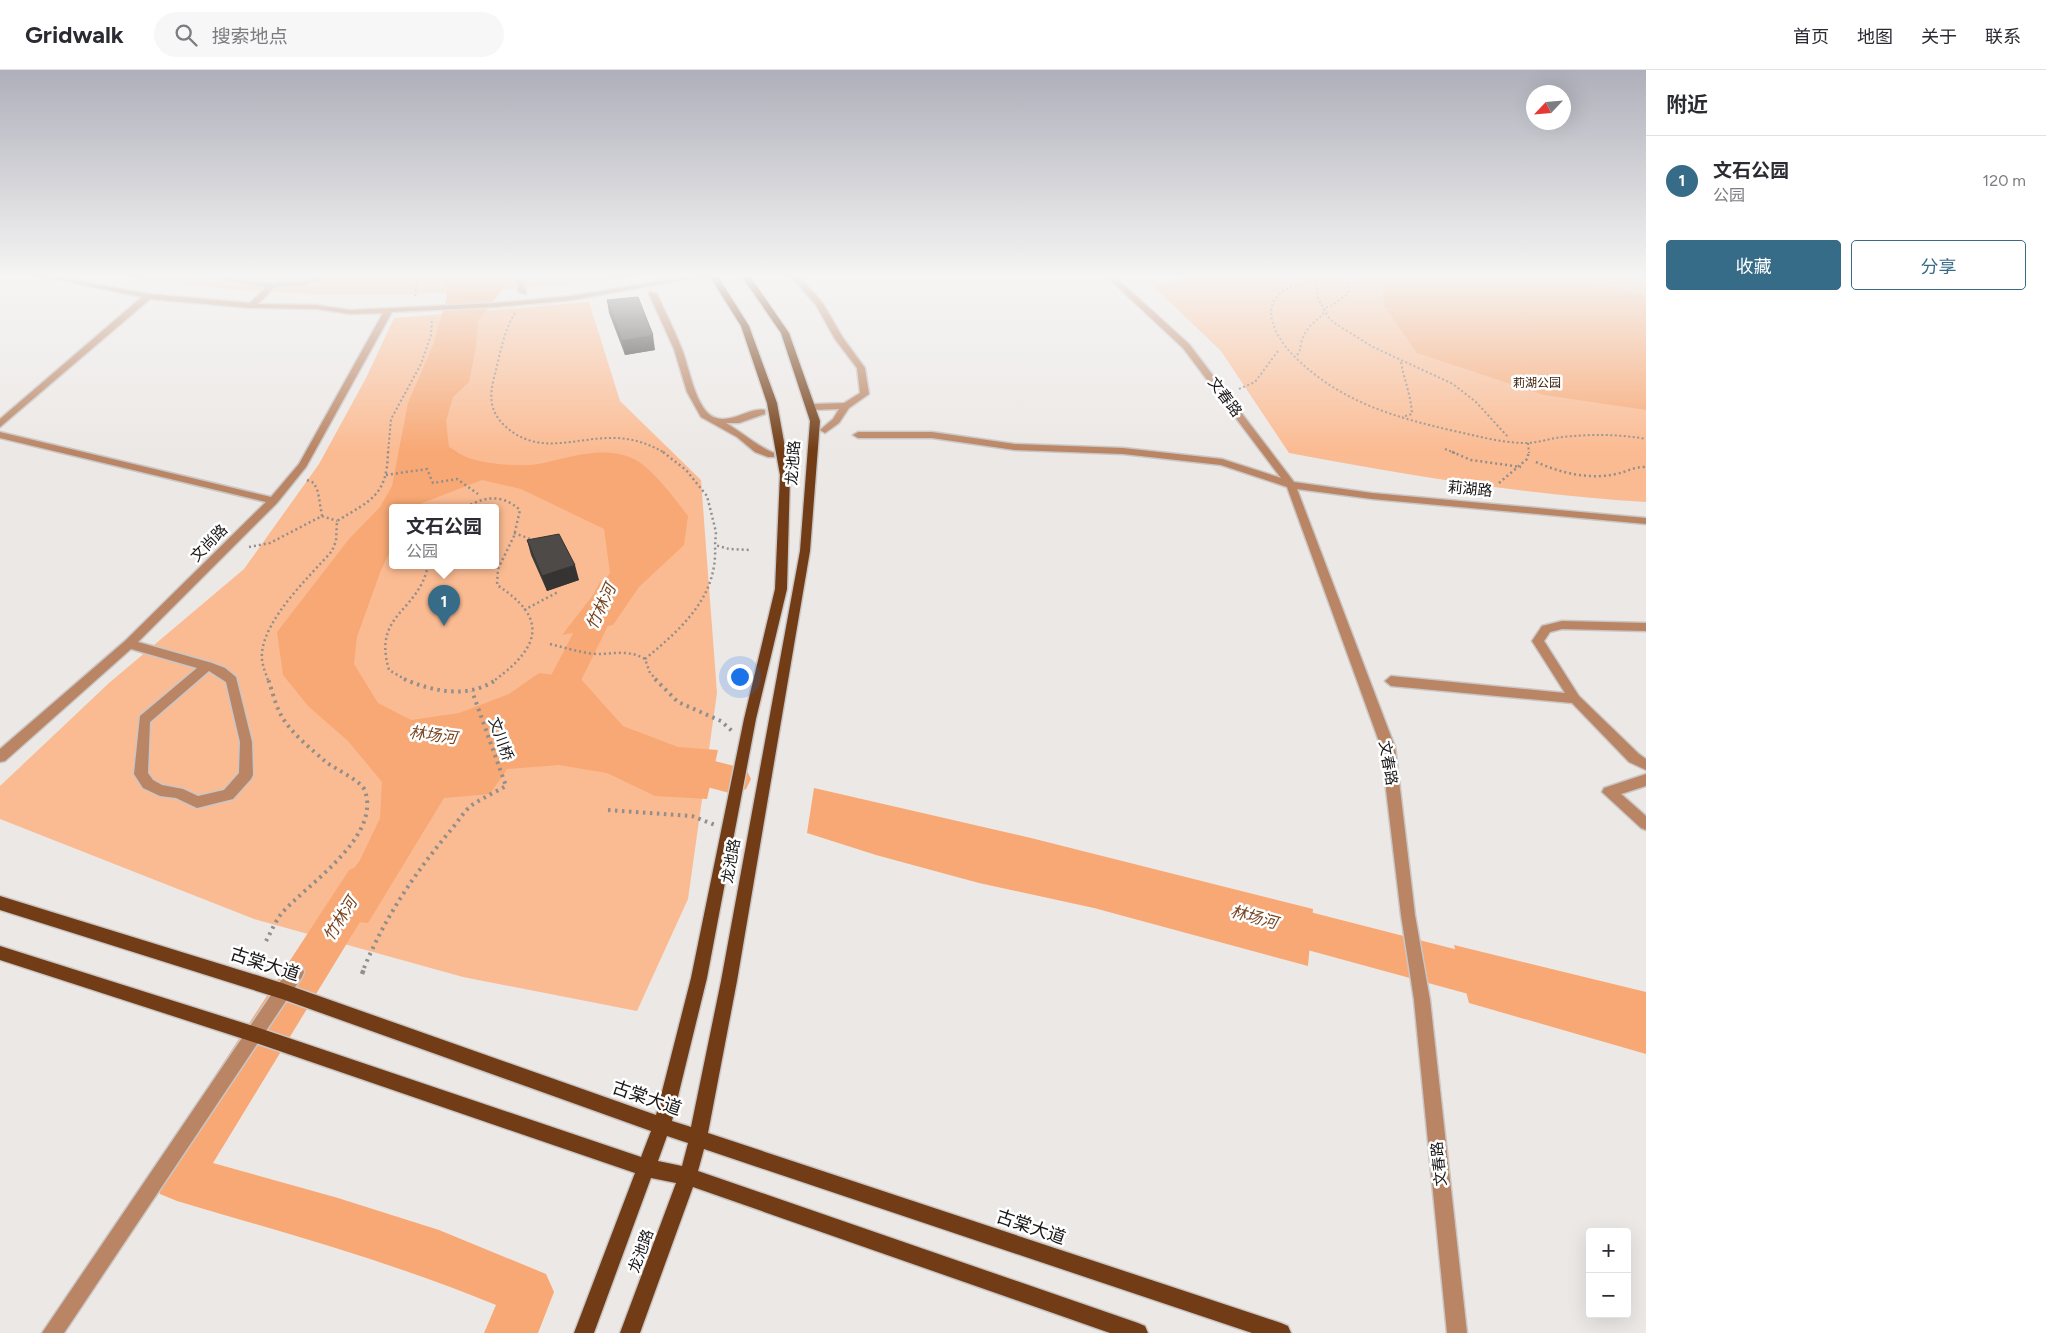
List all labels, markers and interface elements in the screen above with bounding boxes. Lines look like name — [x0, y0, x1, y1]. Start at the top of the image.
search box — [154, 12, 504, 57]
text: Gridwalk — [25, 20, 124, 49]
icon: search — [172, 21, 200, 49]
text: 搜索地点 — [212, 25, 288, 48]
text: 首页 — [1793, 26, 1829, 48]
text: 地图 — [1857, 26, 1893, 48]
text: 关于 — [1921, 26, 1957, 48]
text: 联系 — [1985, 26, 2021, 48]
north arrow — [1526, 85, 1571, 130]
text: 附近 — [1666, 92, 1708, 117]
text: 文石公园 — [1713, 159, 1789, 182]
text: 1 — [1679, 171, 1685, 190]
text: 120 m — [1983, 171, 2026, 190]
text: 公园 — [1713, 186, 1745, 205]
button: 收藏 — [1666, 240, 1841, 290]
button: 分享 — [1851, 240, 2026, 290]
street label: 文春路 — [1204, 374, 1246, 420]
park label: 莉湖公园 — [1513, 376, 1561, 390]
street label: 龙池路 — [782, 440, 804, 486]
street label: 莉湖路 — [1447, 478, 1493, 500]
popup — [389, 504, 499, 569]
text: 文石公园 — [406, 515, 482, 538]
street label: 文尚路 — [187, 521, 231, 565]
text: 公园 — [406, 542, 438, 561]
water label: 竹林河 — [582, 579, 621, 633]
pin: 1 — [428, 585, 460, 626]
your location — [727, 664, 753, 690]
street label: 文川桥 — [485, 715, 517, 763]
water label: 林场河 — [408, 723, 461, 748]
street label: 文春路 — [1375, 739, 1401, 787]
street label: 龙池路 — [718, 837, 744, 885]
water label: 竹林河 — [319, 891, 362, 944]
water label: 林场河 — [1228, 902, 1283, 933]
street label: 古棠大道 — [227, 942, 303, 986]
street label: 古棠大道 — [609, 1076, 685, 1120]
street label: 文春路 — [1428, 1141, 1450, 1187]
street label: 古棠大道 — [993, 1205, 1069, 1249]
street label: 龙池路 — [625, 1227, 657, 1275]
map controls — [1586, 1228, 1631, 1318]
button: + — [1586, 1228, 1631, 1273]
button: − — [1586, 1273, 1631, 1318]

